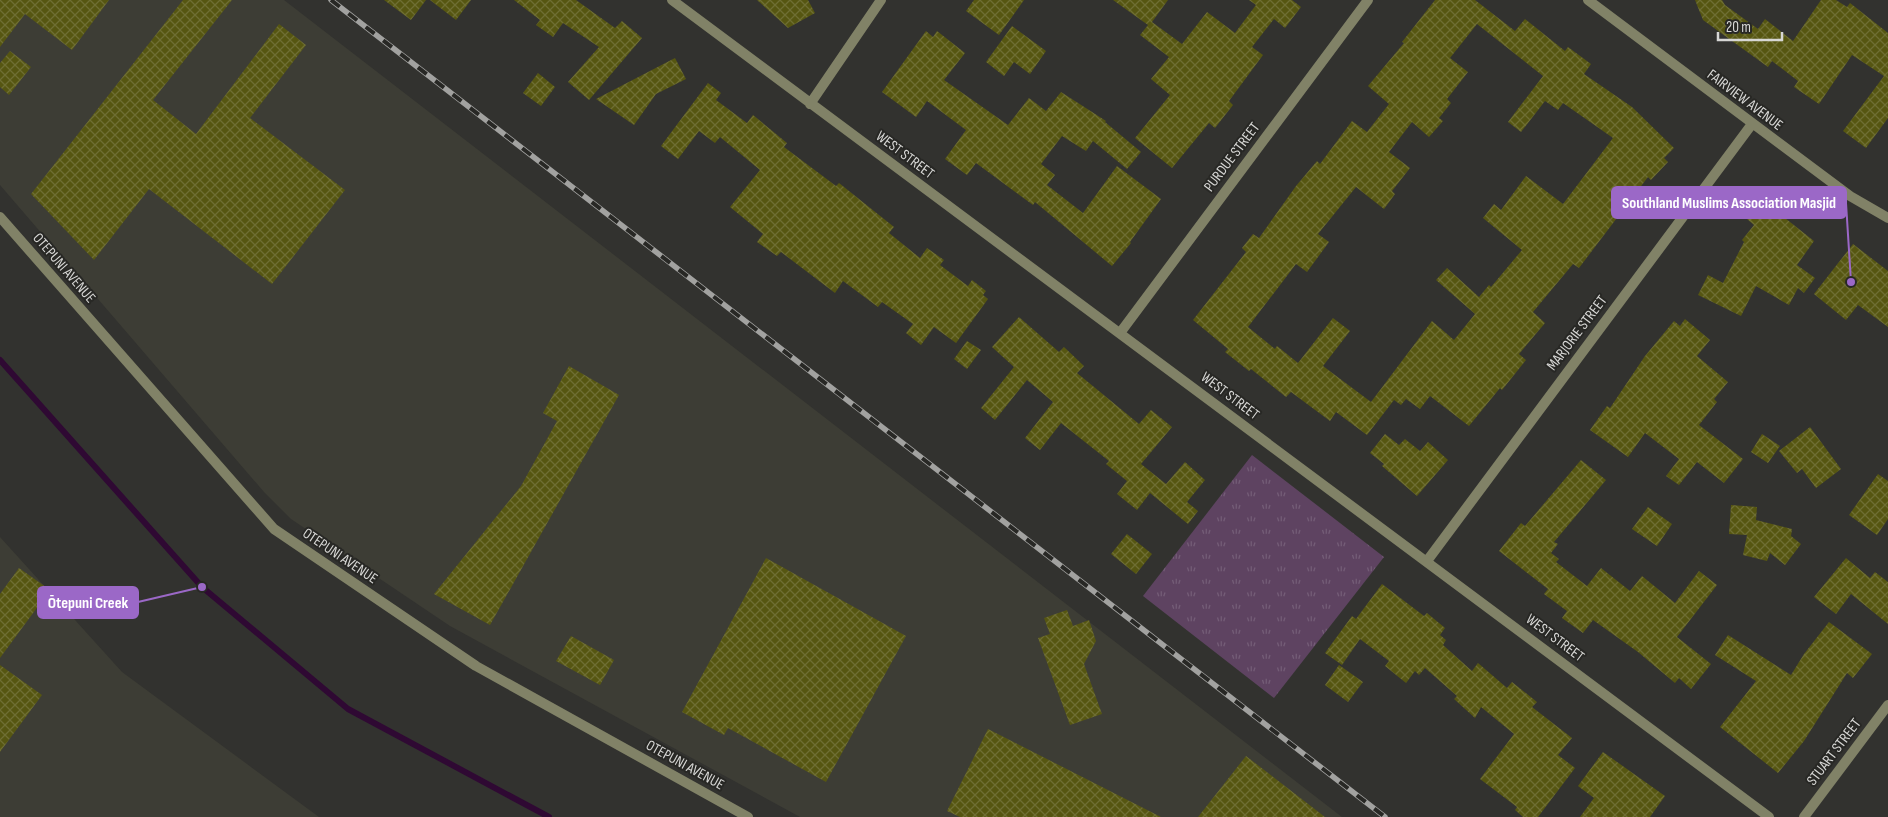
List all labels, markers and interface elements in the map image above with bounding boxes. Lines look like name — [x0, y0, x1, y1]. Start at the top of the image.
scale bar — [1718, 10, 1782, 42]
text: 20 m — [1726, 18, 1751, 37]
street label: FAIRVIEW AVENUE — [1703, 65, 1787, 135]
street label: PURDUE STREET — [1200, 119, 1264, 195]
street label: WEST STREET — [872, 127, 938, 183]
callout: Southland Muslims Association Masjid — [1612, 187, 1846, 218]
text: Southland Muslims Association Masjid — [1622, 194, 1836, 213]
street label: OTEPUNI AVENUE — [28, 229, 100, 307]
street label: MARJORIE STREET — [1543, 292, 1611, 374]
street label: WEST STREET — [1197, 368, 1263, 424]
street label: OTEPUNI AVENUE — [299, 524, 381, 588]
callout: Ōtepuni Creek — [38, 587, 138, 618]
text: Ōtepuni Creek — [48, 594, 128, 613]
street label: WEST STREET — [1522, 610, 1588, 666]
street label: STUART STREET — [1803, 715, 1865, 789]
street label: OTEPUNI AVENUE — [643, 736, 727, 794]

